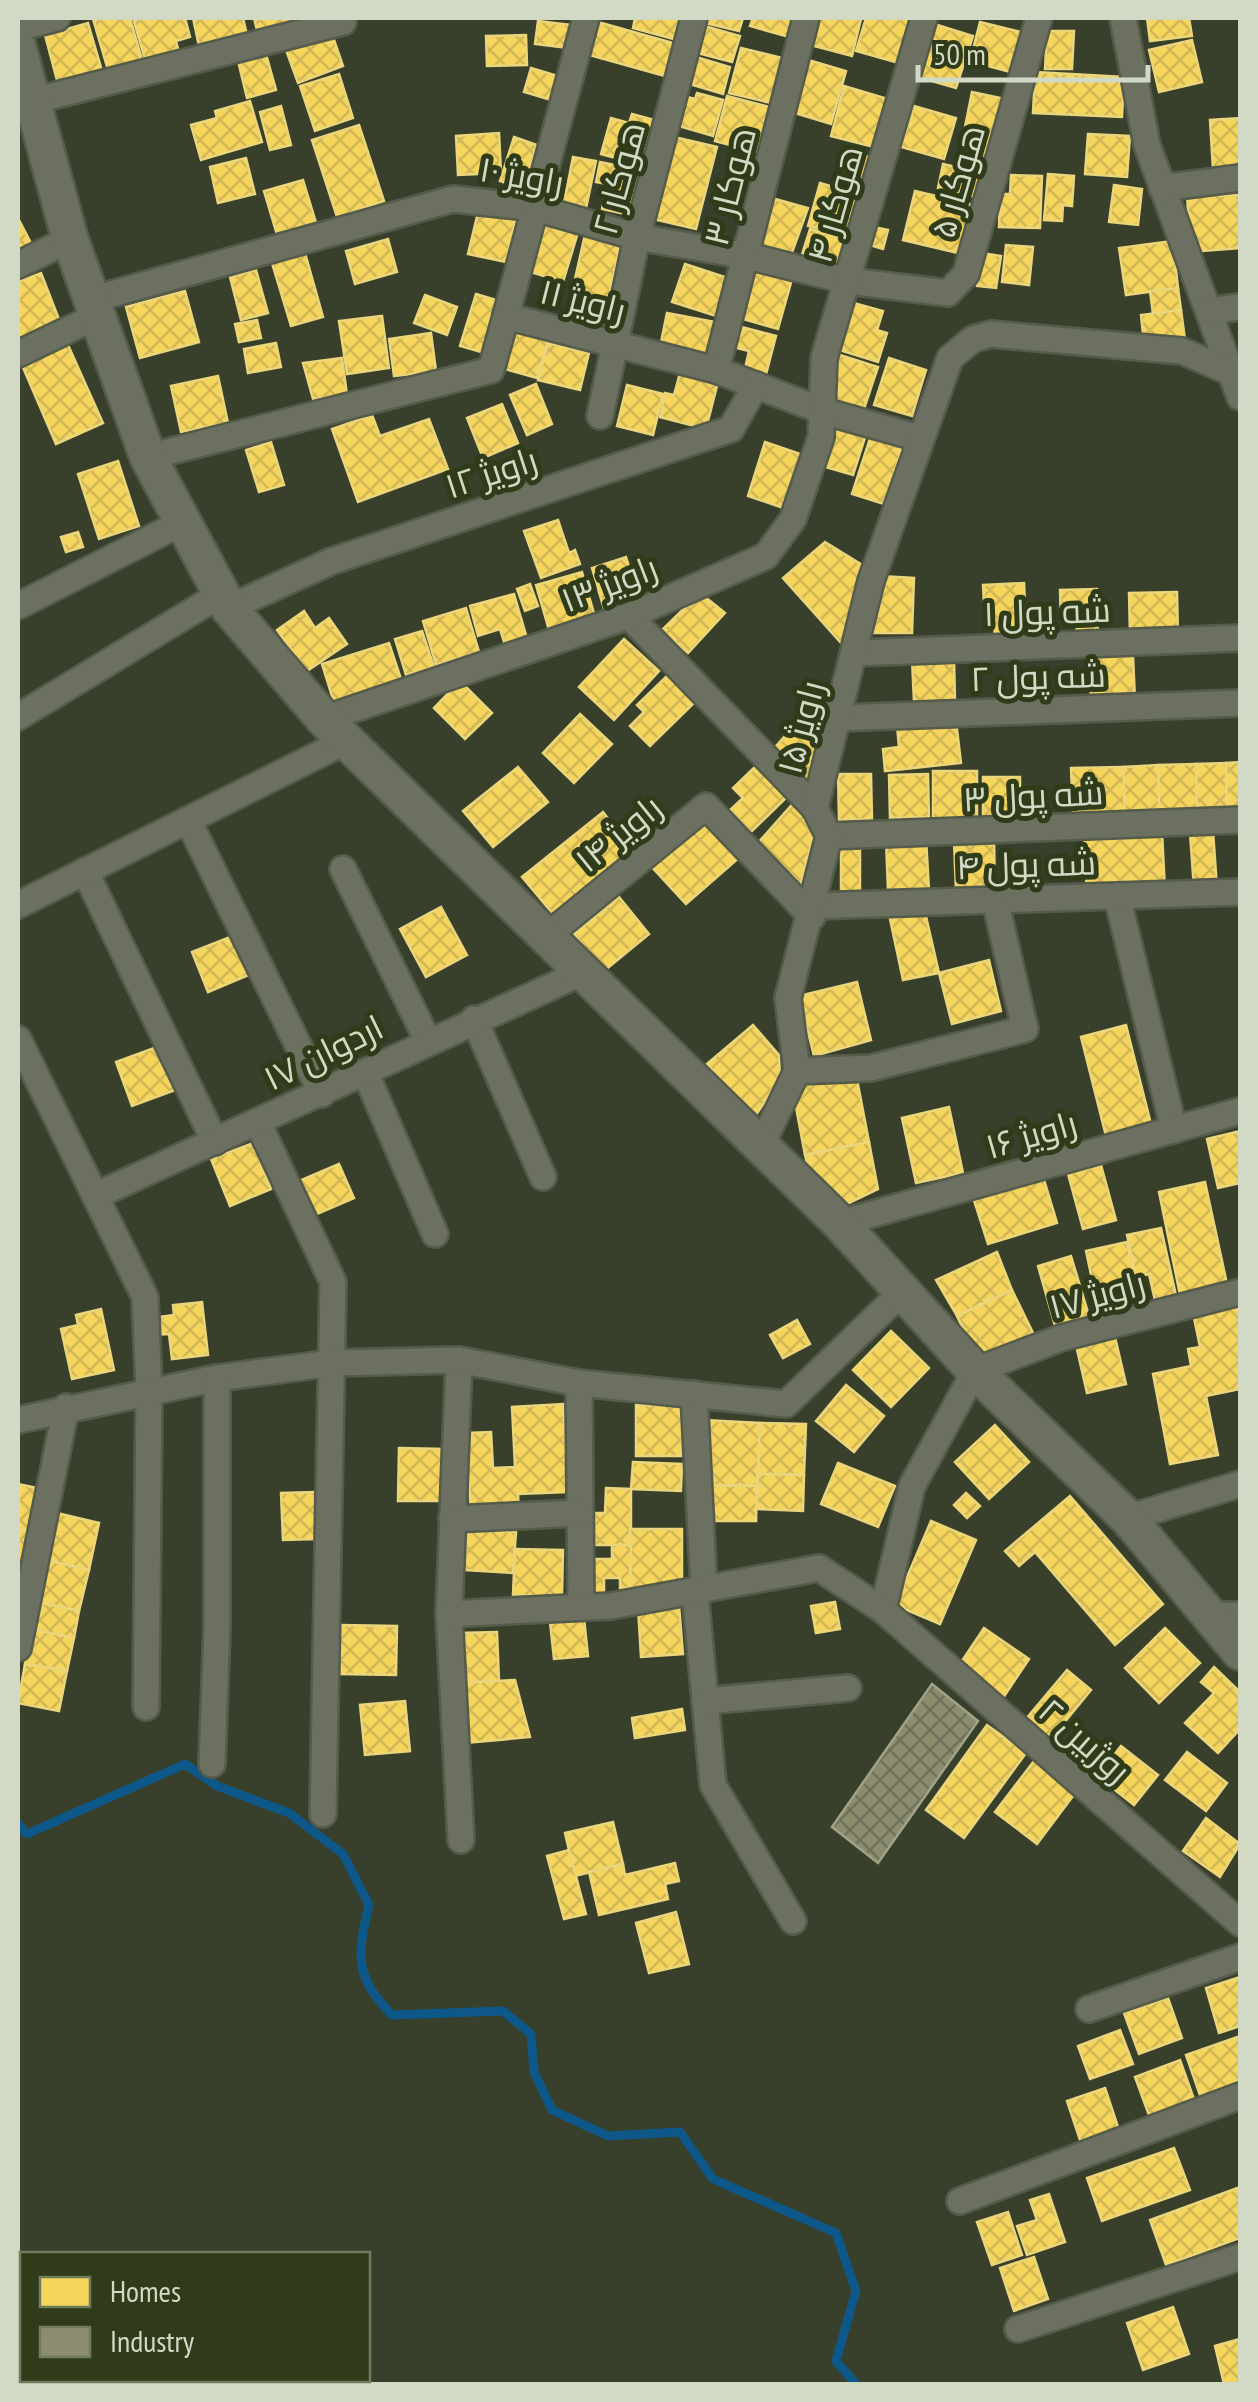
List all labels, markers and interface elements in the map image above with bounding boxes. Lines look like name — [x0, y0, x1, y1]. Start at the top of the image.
scale bar — [918, 20, 1148, 82]
text: 50 m — [933, 34, 986, 73]
street label: هوکار ۲ — [581, 116, 655, 240]
street label: هوکار ۵ — [919, 119, 995, 243]
street label: هوکار ۳ — [692, 122, 766, 250]
street label: هوکار ۴ — [795, 140, 873, 268]
street label: راویژ ۱۰ — [476, 145, 568, 205]
street label: راویژ ۱۱ — [535, 267, 631, 333]
street label: راویژ ۱۲ — [439, 436, 543, 508]
street label: راویژ ۱۳ — [554, 544, 664, 622]
street label: شه پول ۱ — [982, 586, 1112, 637]
street label: شه پول ۲ — [970, 651, 1106, 702]
street label: راویژ ۱۵ — [766, 675, 834, 779]
street label: شه پول ۳ — [962, 768, 1104, 823]
street label: راویژ ۱۴ — [565, 784, 671, 882]
street label: شه پول ۴ — [955, 839, 1097, 890]
street label: اردوان ۱۷ — [256, 1003, 390, 1101]
street label: راویژ ۱۶ — [980, 1099, 1082, 1169]
street label: راویژ ۱۷ — [1044, 1259, 1150, 1329]
street label: روژبین ۲ — [1029, 1687, 1141, 1793]
legend — [20, 2252, 370, 2382]
text: Homes — [110, 2271, 181, 2310]
text: Industry — [110, 2321, 195, 2360]

